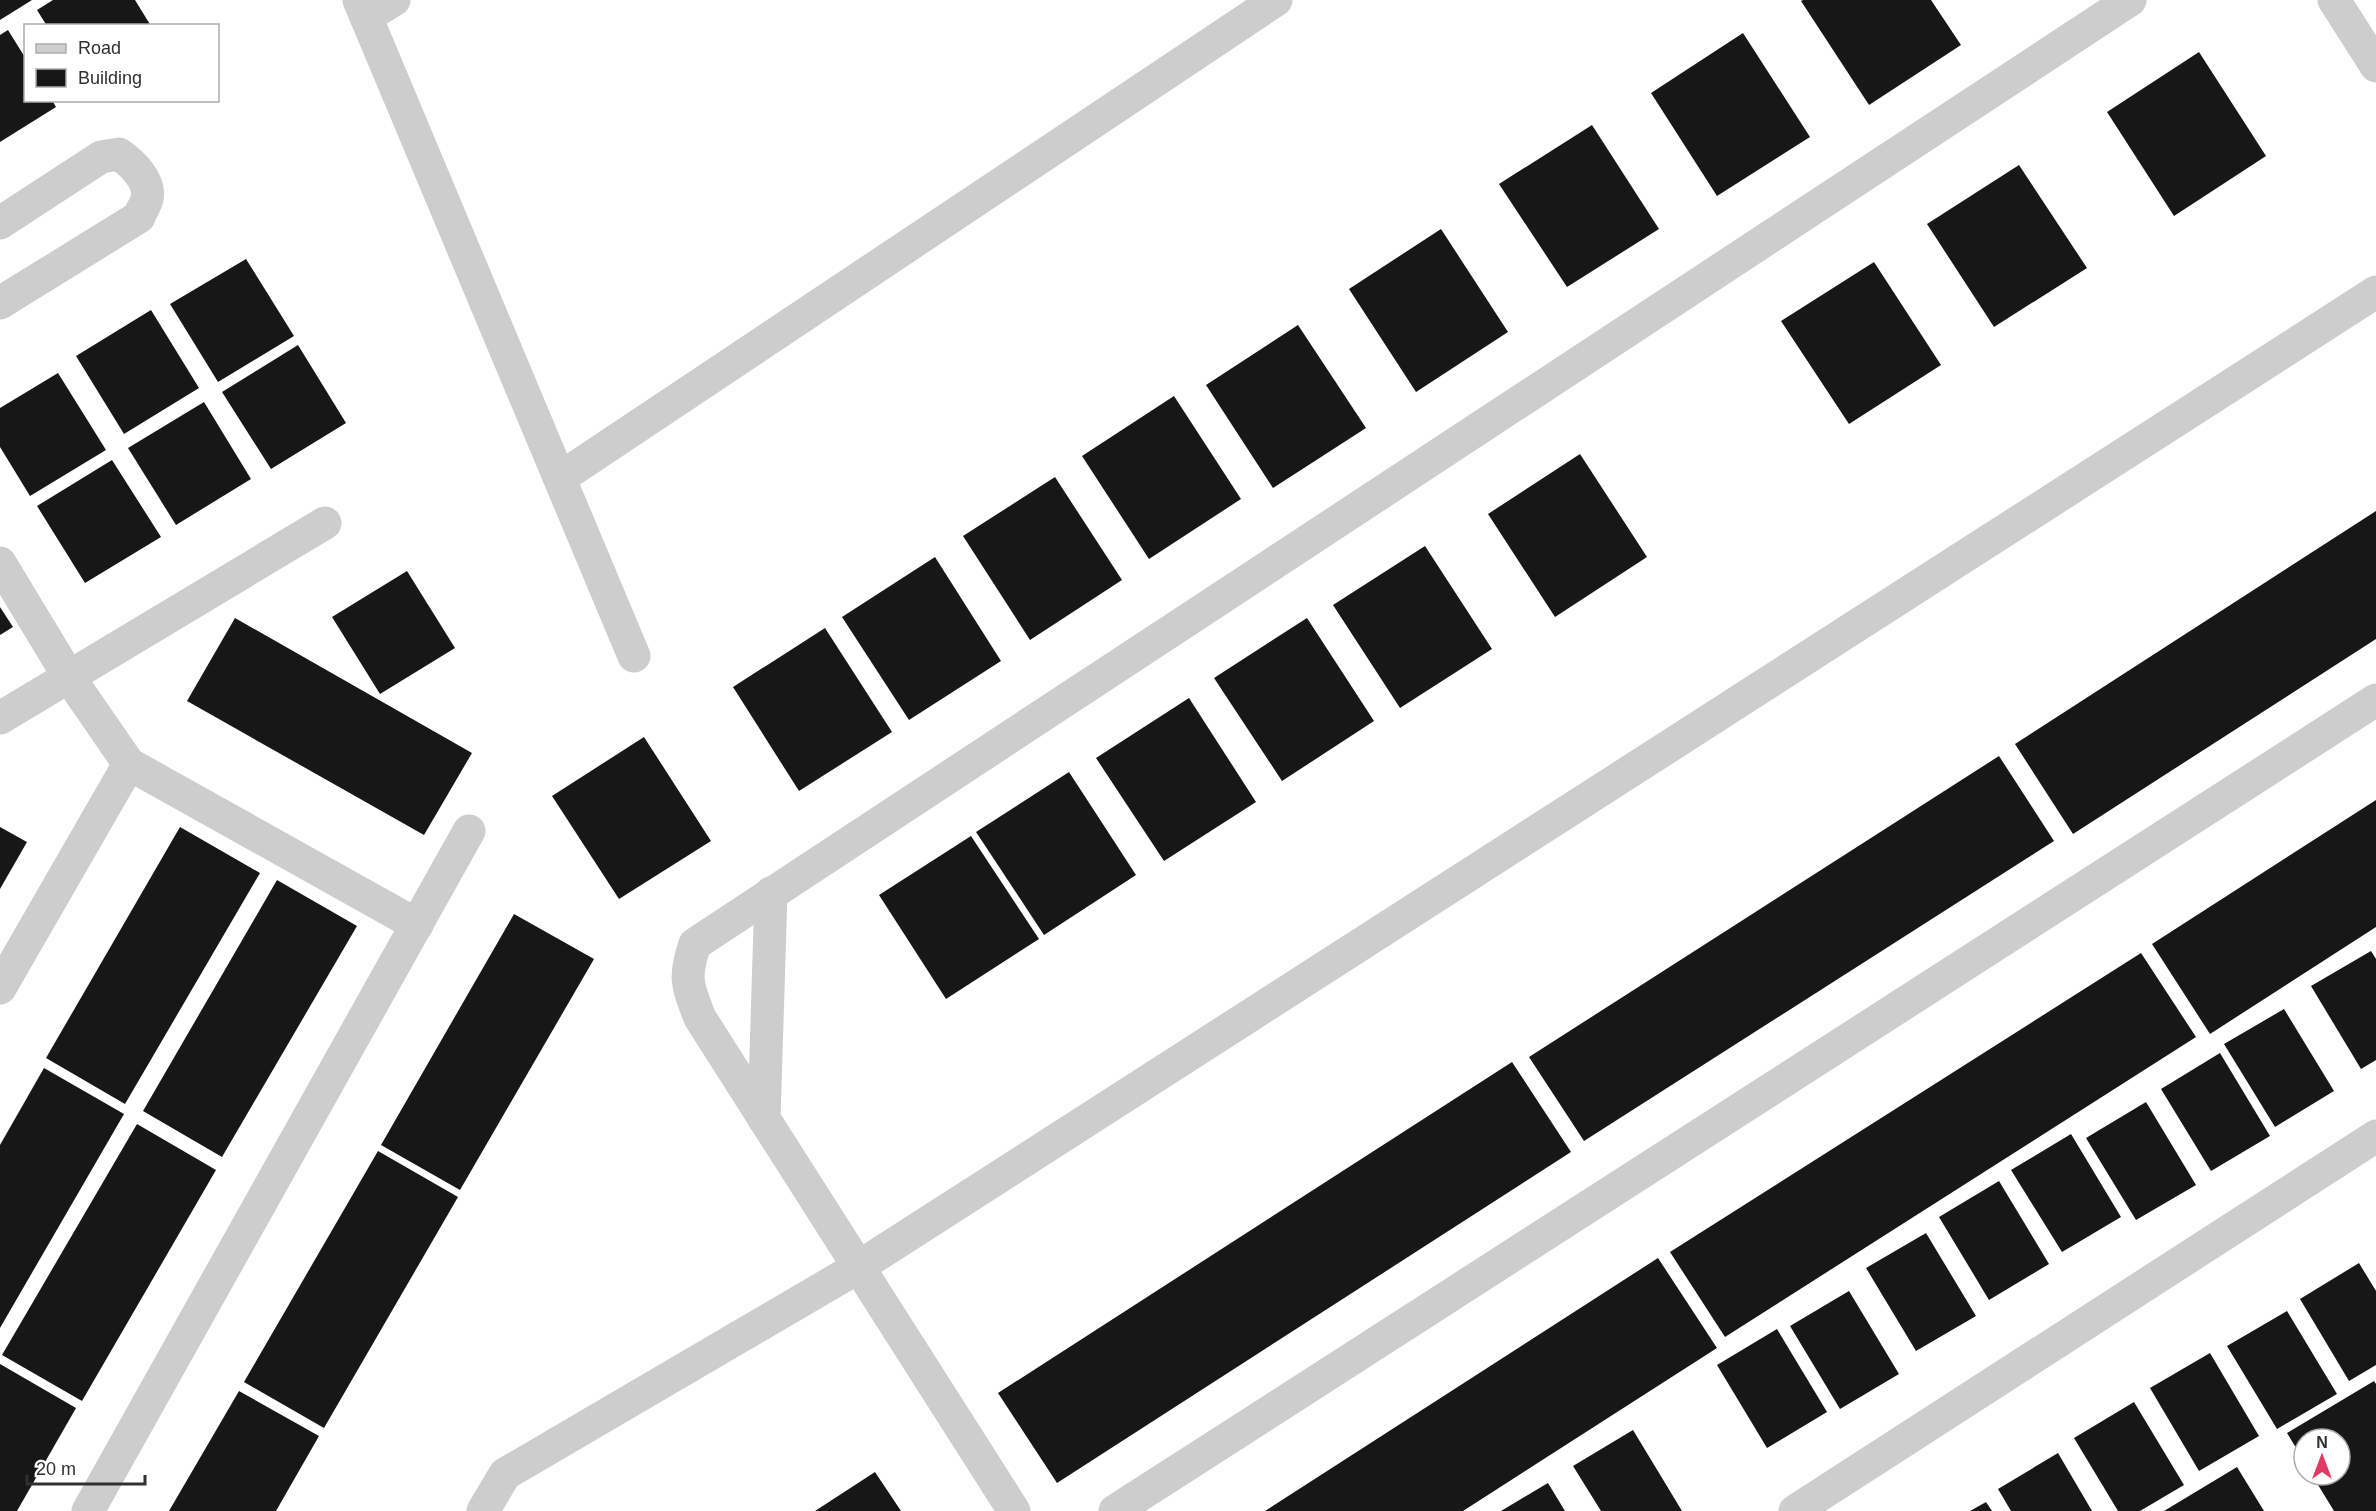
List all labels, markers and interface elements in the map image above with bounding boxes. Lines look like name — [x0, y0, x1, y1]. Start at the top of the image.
legend — [24, 24, 219, 102]
text: Road — [78, 38, 121, 58]
text: Building — [78, 68, 142, 88]
north arrow — [2292, 1427, 2352, 1487]
text: N — [2316, 1434, 2328, 1451]
scale bar — [27, 1448, 146, 1486]
text: 20 m — [36, 1459, 76, 1479]

